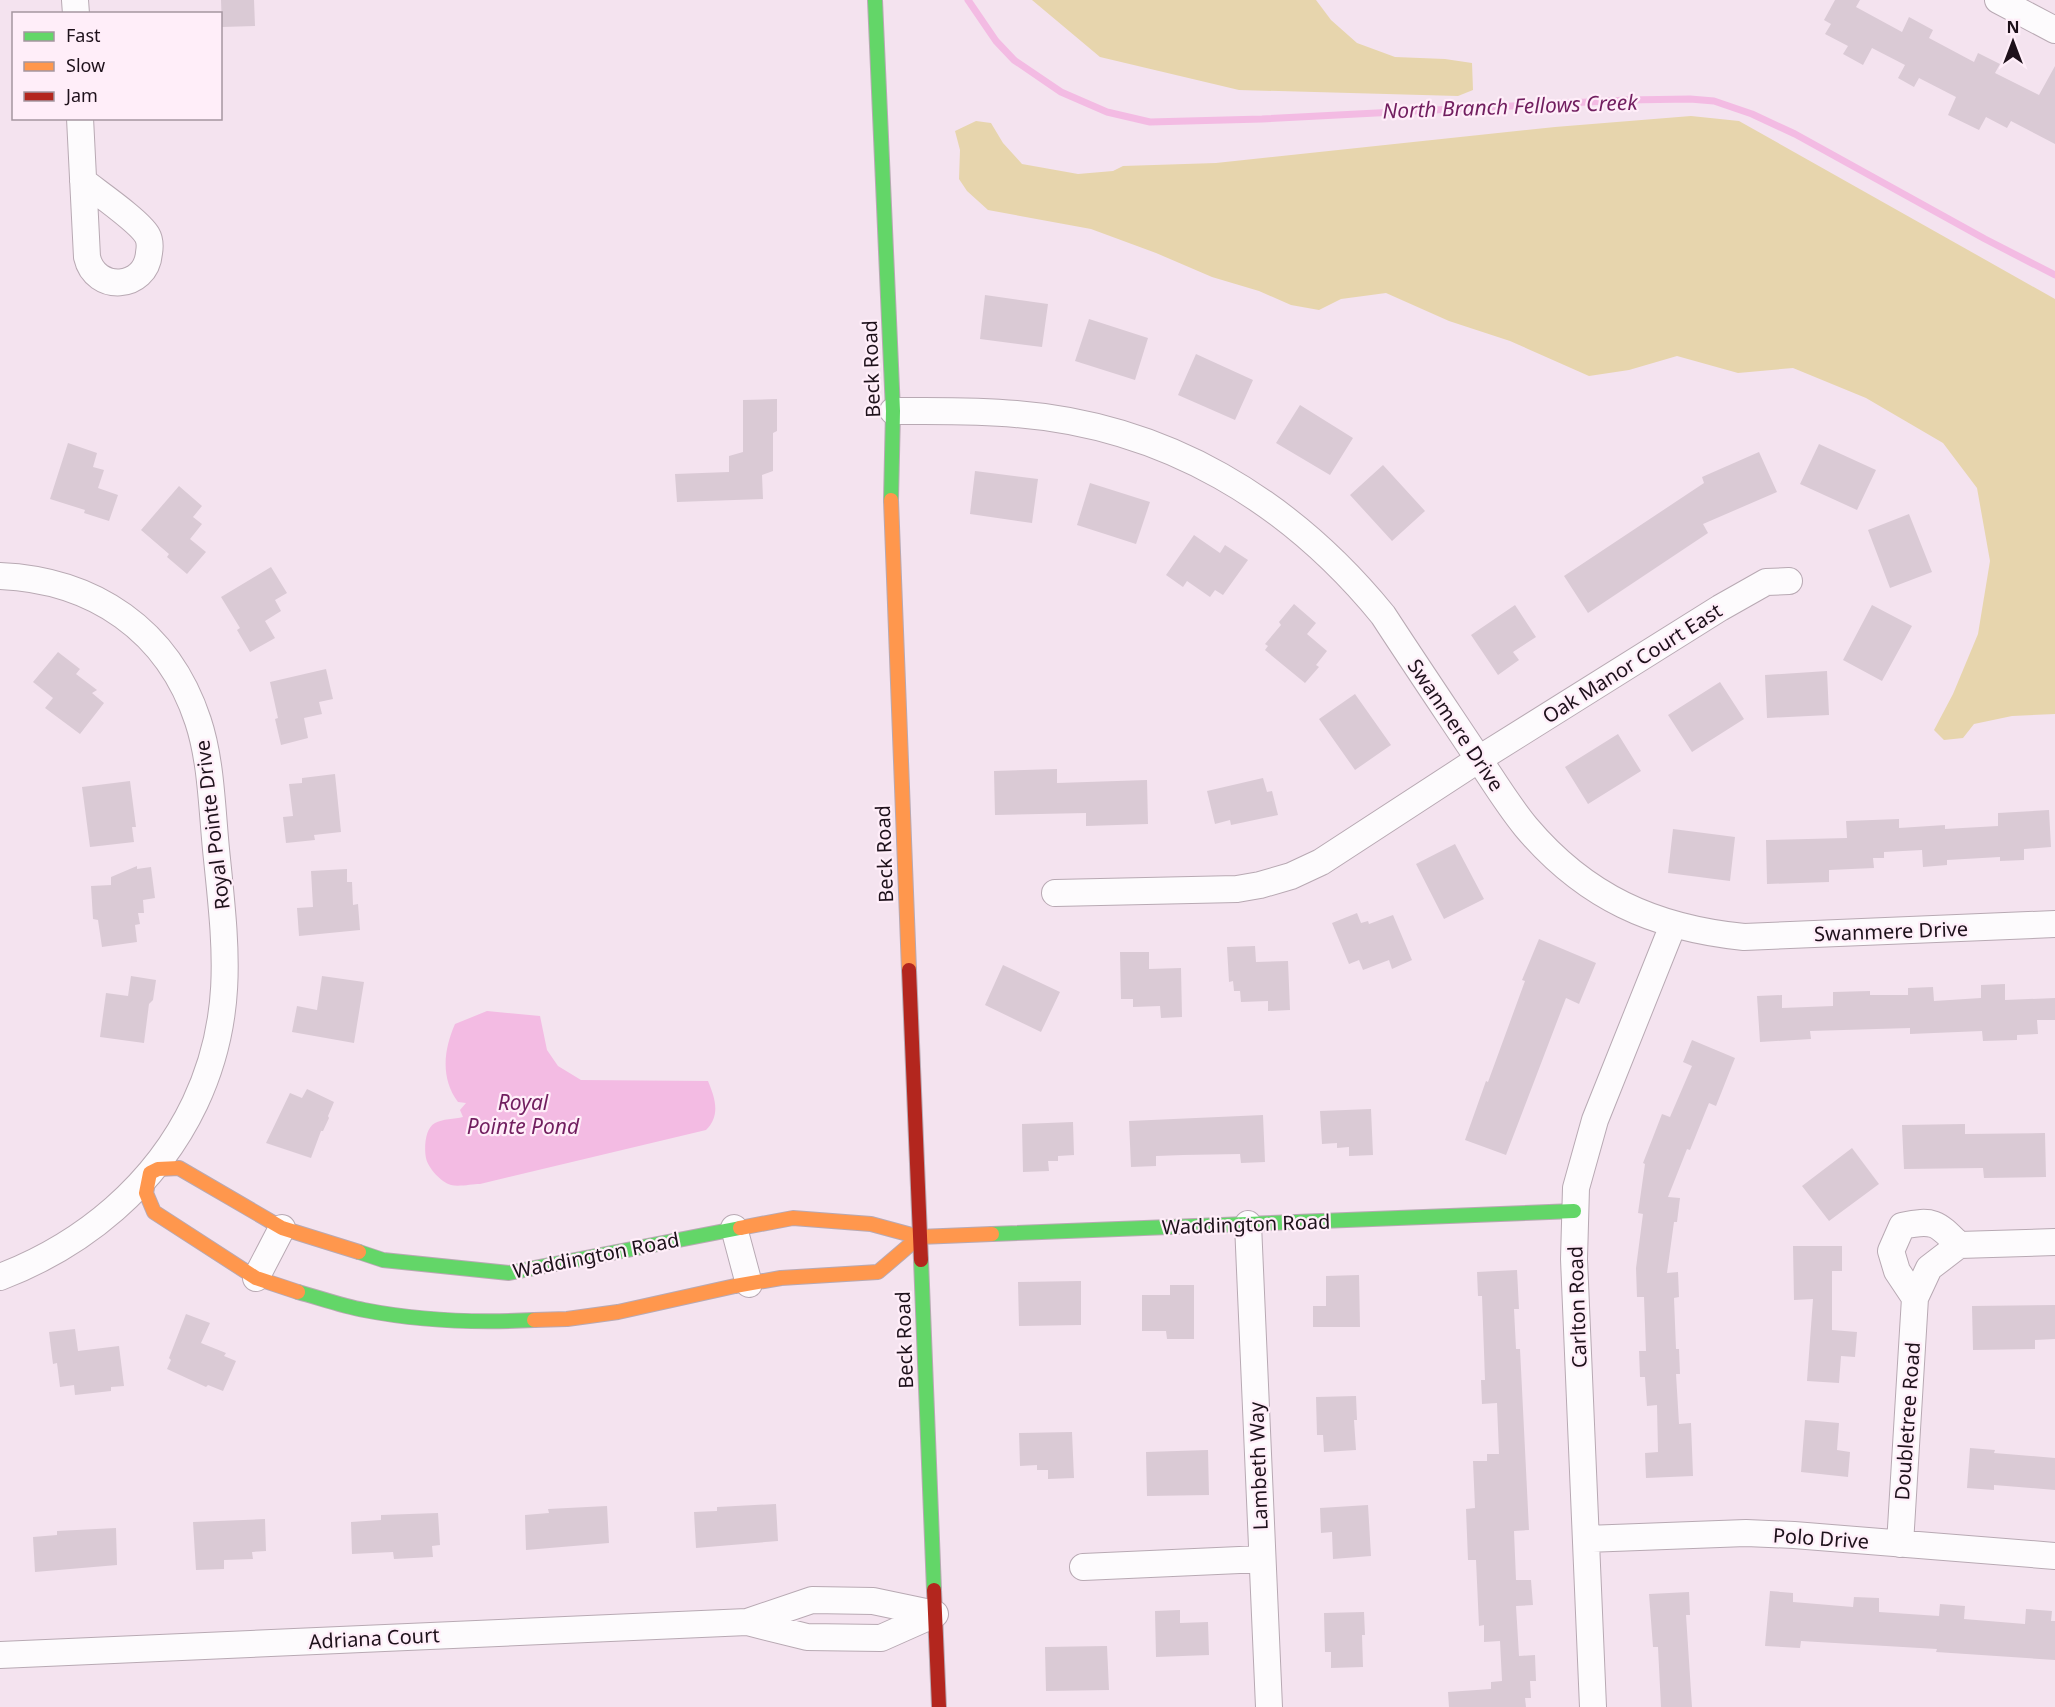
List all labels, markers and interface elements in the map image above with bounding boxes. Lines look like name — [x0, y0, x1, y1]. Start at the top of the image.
legend — [12, 12, 222, 120]
north arrow — [1983, 12, 2043, 72]
text: N — [2006, 16, 2020, 38]
text: Fast — [66, 23, 101, 47]
text: Slow — [66, 53, 105, 77]
text: Jam — [64, 83, 98, 107]
water label: North Branch Fellows Creek — [1382, 87, 1640, 124]
street label: Beck Road — [856, 320, 886, 418]
street label: Oak Manor Court East — [1537, 597, 1727, 729]
street label: Swanmere Drive — [1402, 654, 1510, 796]
street label: Royal Pointe Drive — [188, 739, 236, 911]
street label: Beck Road — [869, 805, 899, 903]
street label: Swanmere Drive — [1814, 915, 1968, 947]
water label: Royal Pointe Pond — [467, 1088, 580, 1140]
street label: Waddington Road — [1161, 1208, 1331, 1240]
street label: Waddington Road — [511, 1226, 681, 1284]
street label: Carlton Road — [1561, 1245, 1593, 1369]
street label: Beck Road — [889, 1291, 919, 1389]
street label: Doubletree Road — [1888, 1341, 1926, 1501]
street label: Lambeth Way — [1242, 1401, 1274, 1531]
street label: Polo Drive — [1772, 1521, 1870, 1555]
street label: Adriana Court — [308, 1621, 440, 1655]

